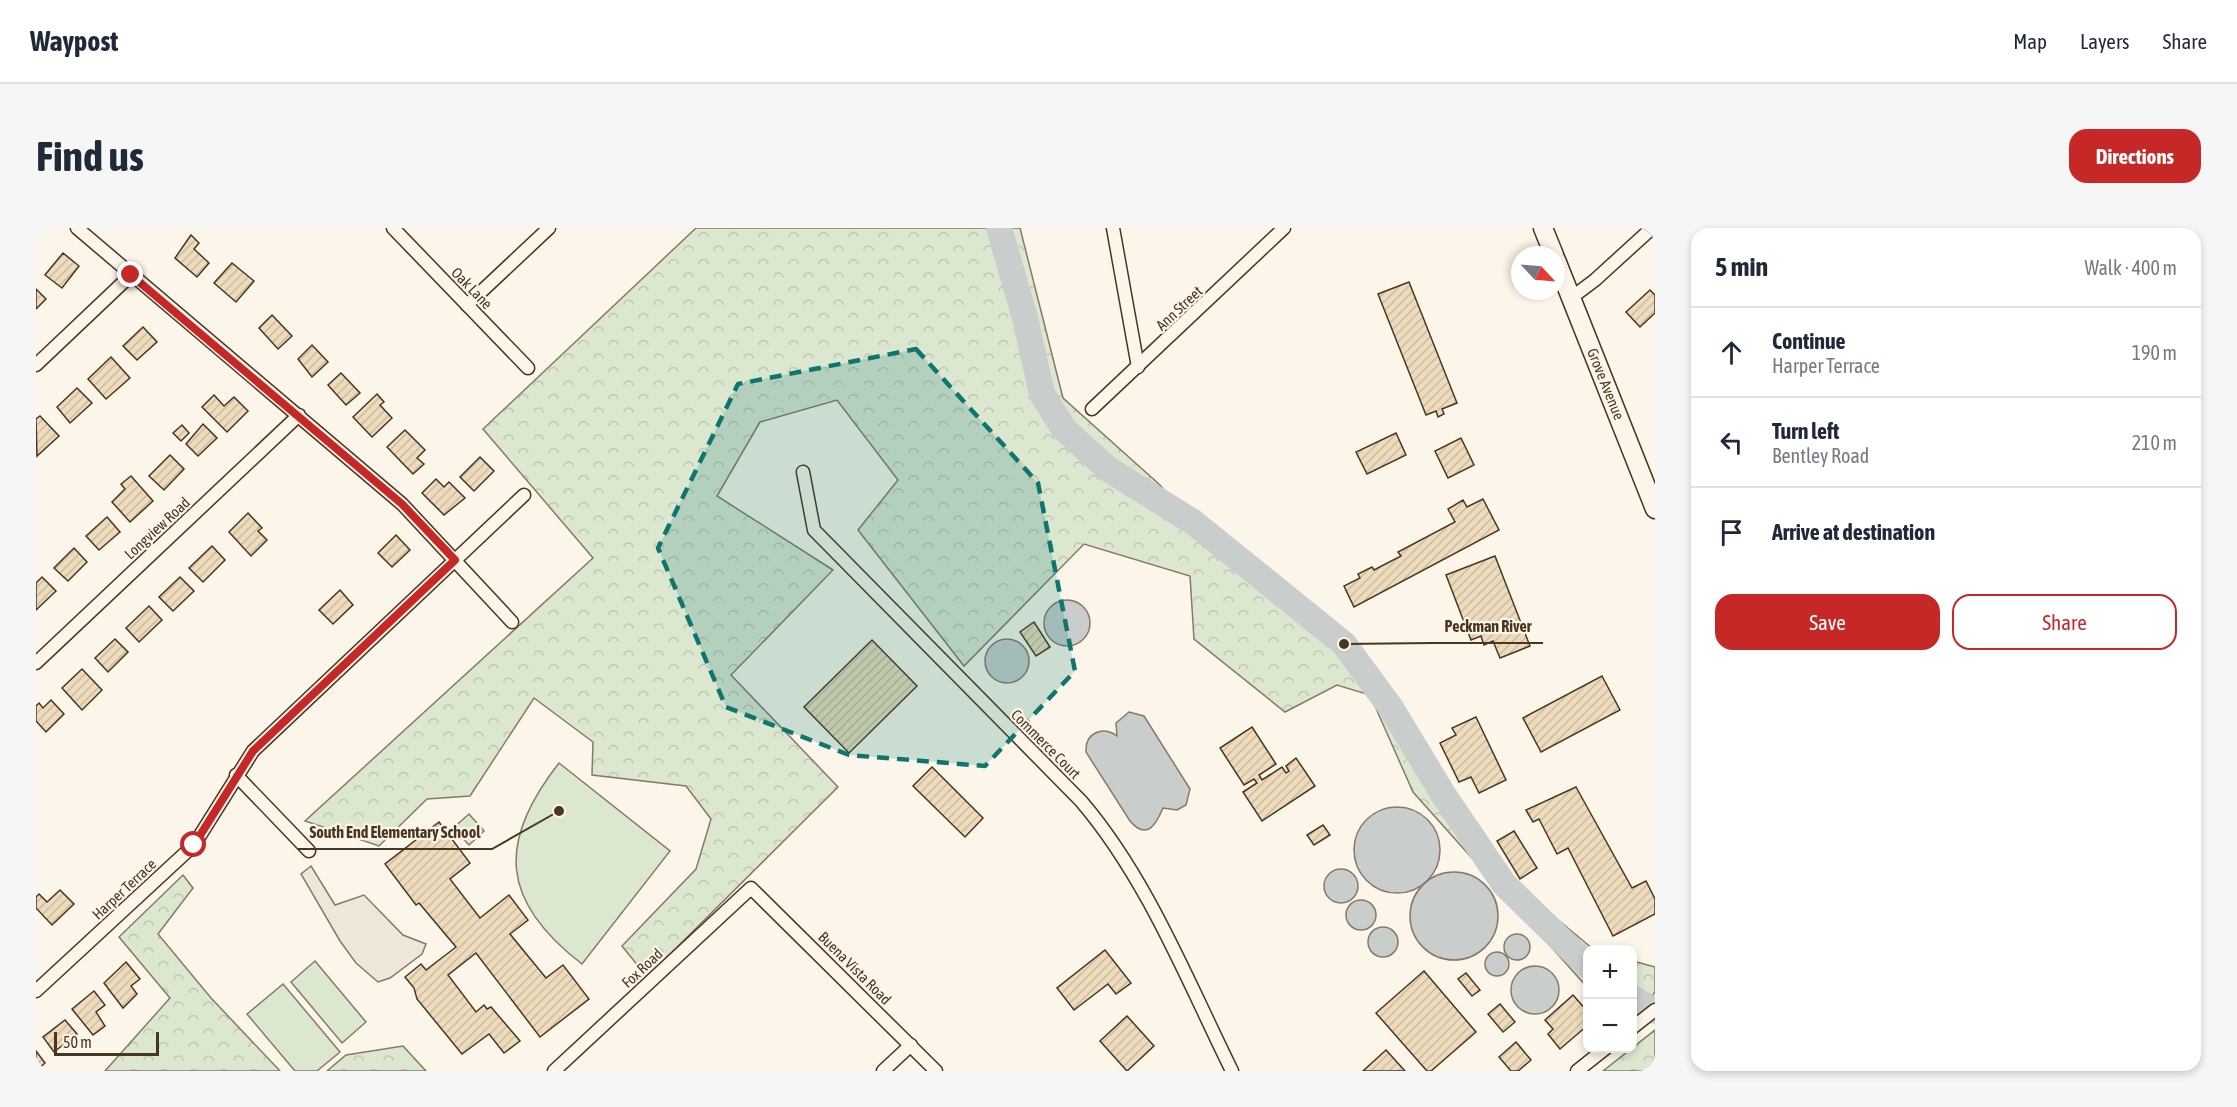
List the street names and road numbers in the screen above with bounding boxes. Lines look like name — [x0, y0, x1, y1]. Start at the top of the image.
street label: Oak Lane — [448, 264, 496, 312]
street label: Ann Street — [1152, 282, 1206, 334]
street label: Grove Avenue — [1584, 346, 1628, 422]
street label: Longview Road — [121, 494, 193, 562]
street label: Commerce Court — [1008, 706, 1084, 782]
street label: Harper Terrace — [89, 855, 160, 923]
street label: Buena Vista Road — [815, 928, 895, 1008]
street label: Fox Road — [618, 945, 666, 991]

